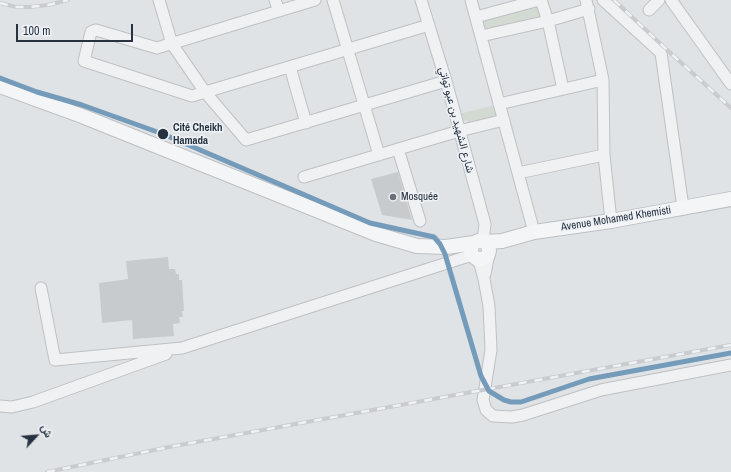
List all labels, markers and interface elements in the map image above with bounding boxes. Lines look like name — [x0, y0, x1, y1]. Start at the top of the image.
scale bar — [18, 16, 135, 42]
text: 100 m — [23, 23, 50, 39]
street label: شارع الشهيد بن عبو تواتي — [435, 65, 477, 175]
place label: Cité Cheikh Hamada — [173, 121, 223, 147]
marker: Cité Cheikh Hamada — [156, 127, 170, 141]
place label: Mosquée — [401, 190, 438, 204]
marker: Mosquée — [388, 192, 398, 202]
street label: Avenue Mohamed Khemisti — [560, 204, 672, 234]
north arrow — [16, 416, 56, 456]
text: ش — [38, 422, 56, 440]

